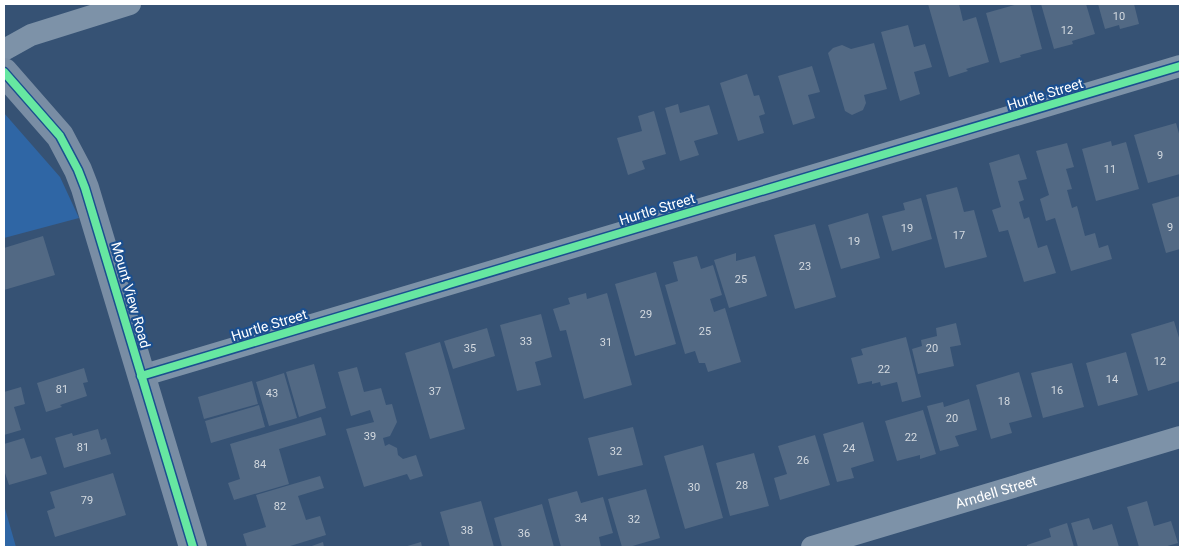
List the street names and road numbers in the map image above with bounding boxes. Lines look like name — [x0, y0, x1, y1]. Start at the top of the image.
street label: Hurtle Street — [1005, 75, 1085, 113]
street label: Hurtle Street — [617, 190, 697, 228]
street label: Mount View Road — [108, 240, 154, 350]
street label: Hurtle Street — [229, 306, 309, 344]
street label: Arndell Street — [953, 472, 1039, 512]

